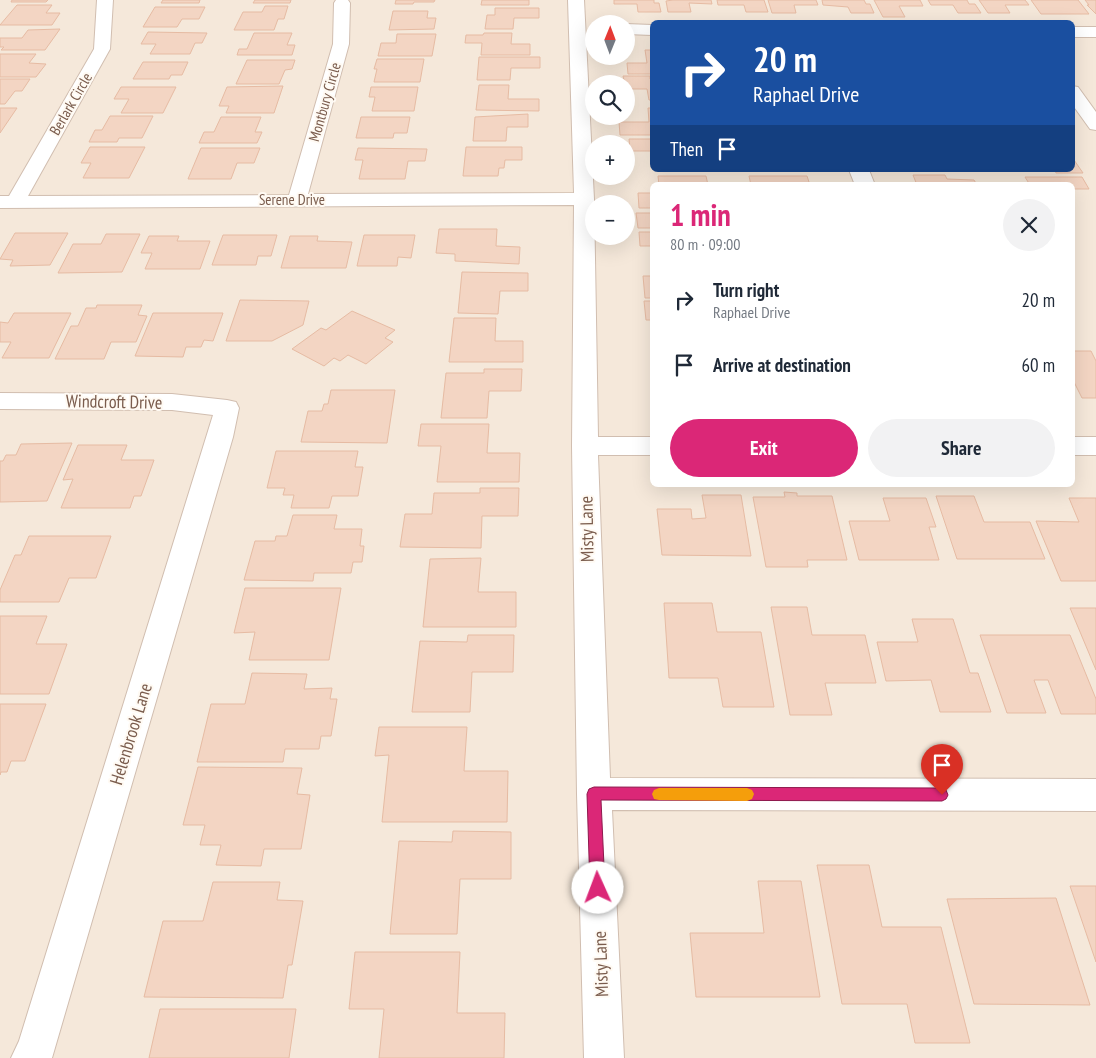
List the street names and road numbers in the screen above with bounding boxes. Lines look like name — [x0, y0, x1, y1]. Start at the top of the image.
street label: Montbury Circle — [304, 60, 345, 144]
street label: Berlark Circle — [45, 69, 96, 138]
street label: Serene Drive — [259, 190, 325, 209]
street label: Windcroft Drive — [66, 389, 162, 414]
street label: Misty Lane — [574, 496, 599, 562]
street label: Helenbrook Lane — [104, 680, 157, 787]
street label: Misty Lane — [588, 931, 613, 997]

